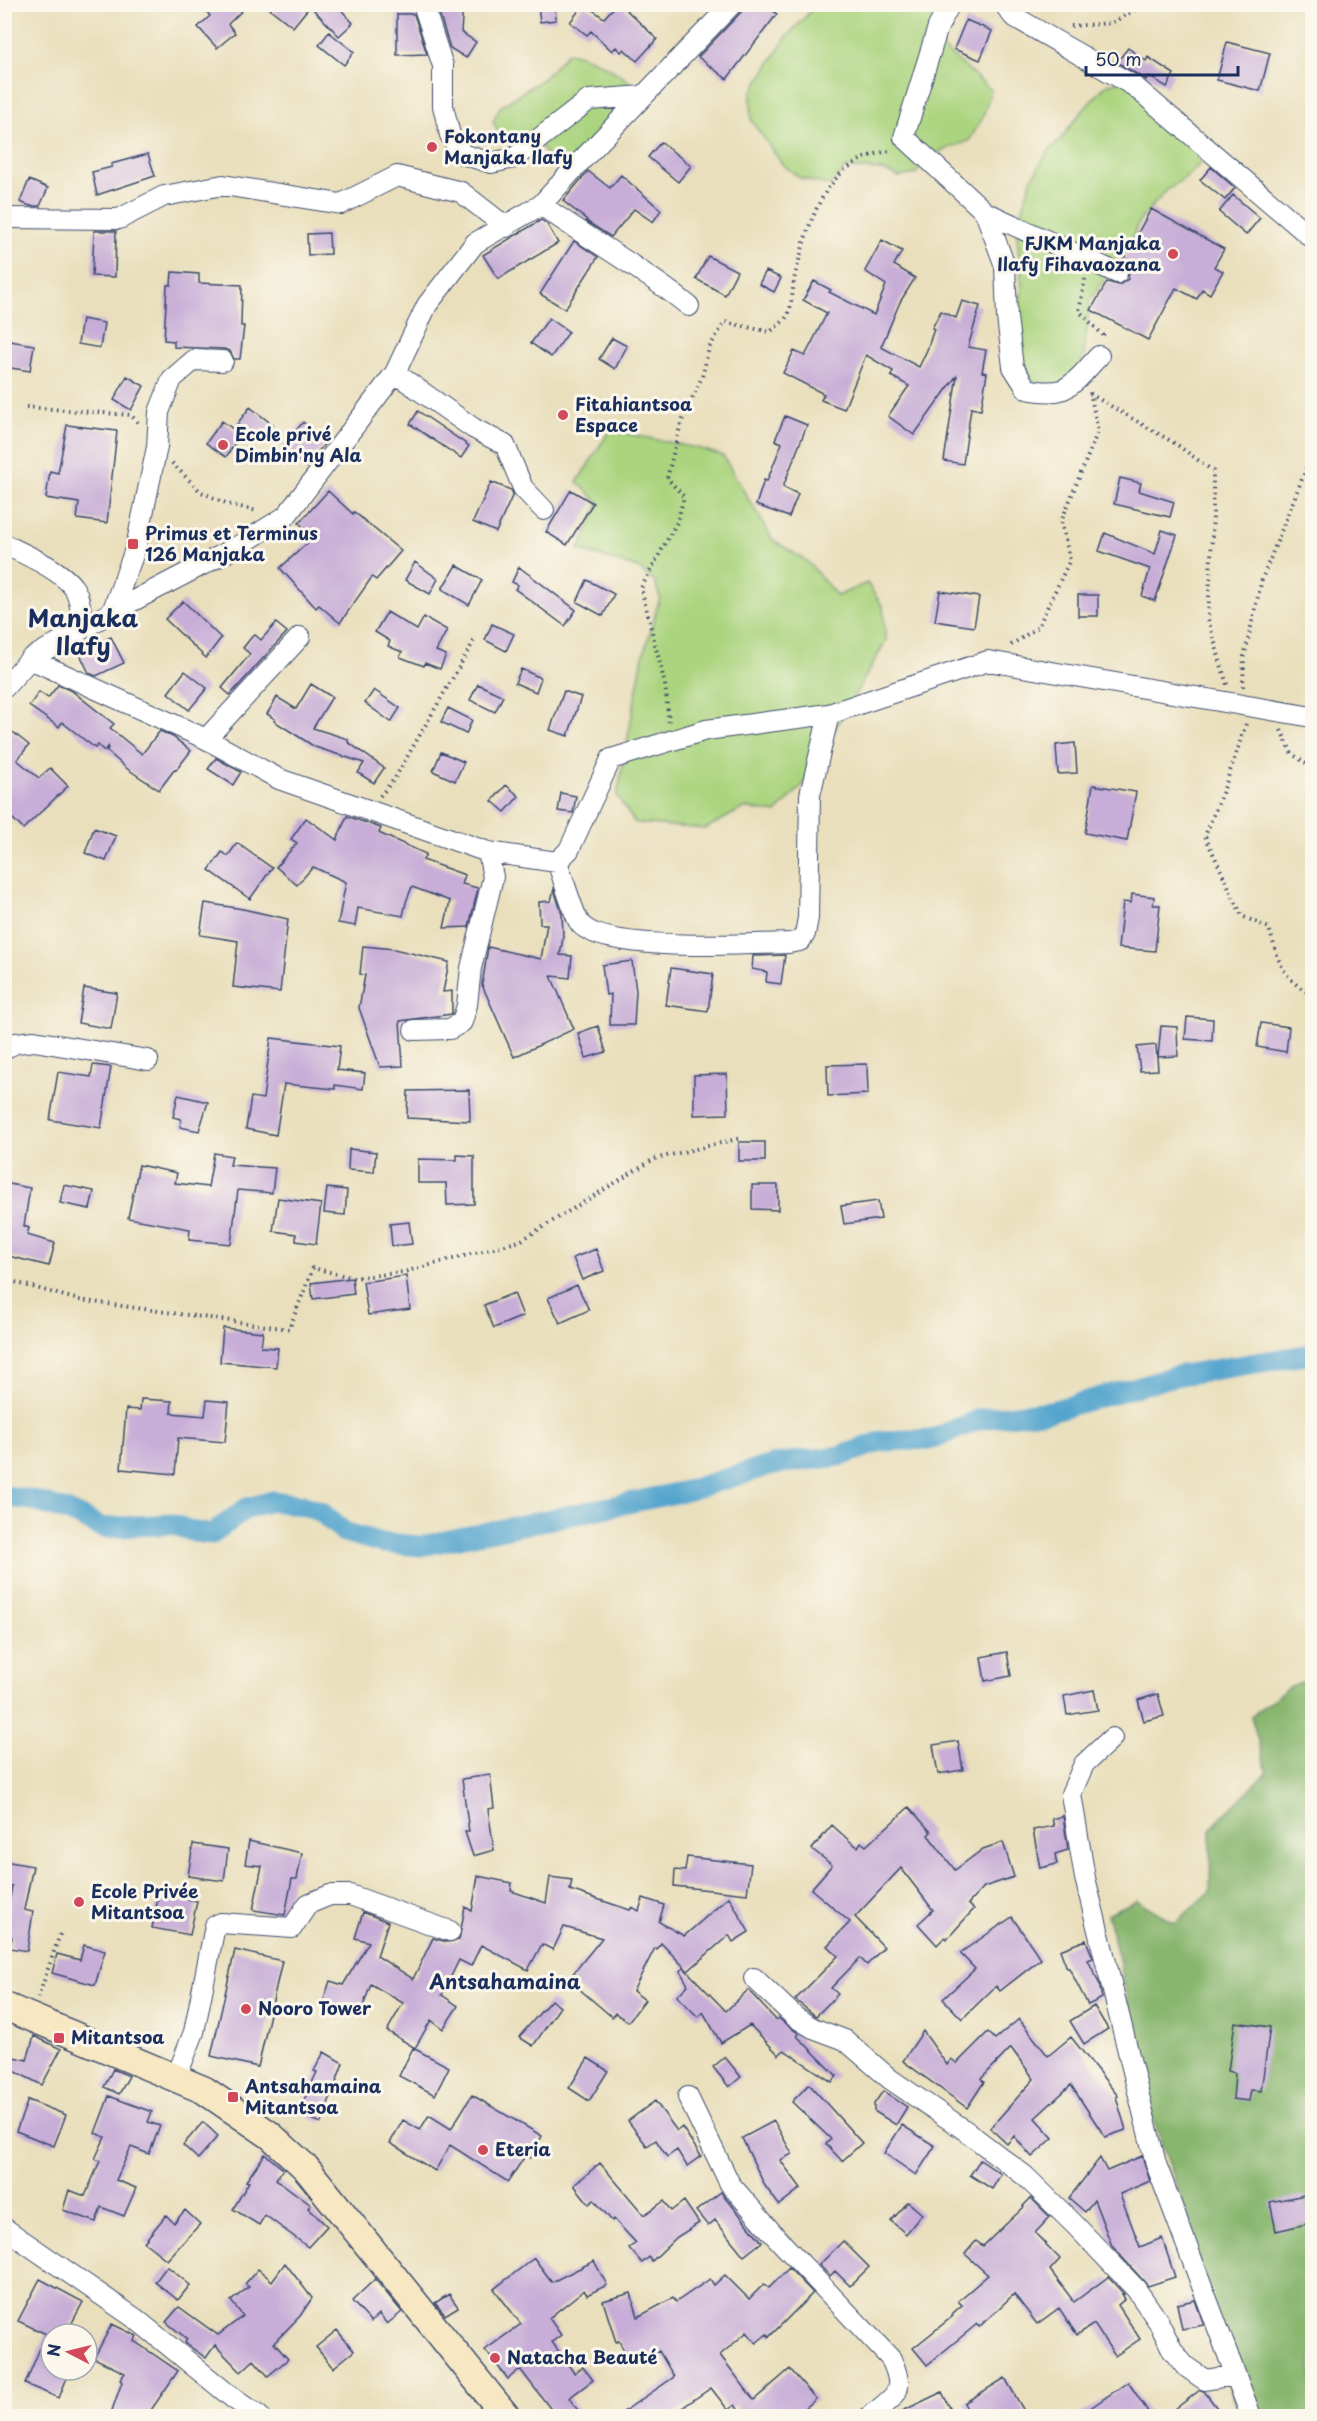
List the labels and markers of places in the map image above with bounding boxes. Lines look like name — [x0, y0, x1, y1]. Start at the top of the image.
place label: Fokontany Manjaka Ilafy — [444, 122, 573, 170]
marker: Fokontany Manjaka Ilafy — [425, 140, 439, 154]
place label: FJKM Manjaka Ilafy Fihavaozana — [997, 229, 1161, 277]
marker: FJKM Manjaka Ilafy Fihavaozana — [1166, 247, 1180, 261]
place label: Fitahiantsoa Espace — [575, 390, 692, 438]
marker: Fitahiantsoa Espace — [556, 408, 570, 422]
place label: Ecole privé Dimbin'ny Ala — [235, 420, 362, 468]
marker: Ecole privé Dimbin'ny Ala — [216, 438, 230, 452]
place label: Primus et Terminus 126 Manjaka — [145, 519, 318, 567]
marker: Primus et Terminus 126 Manjaka — [126, 537, 140, 551]
place label: Ecole Privée Mitantsoa — [91, 1877, 198, 1925]
marker: Ecole Privée Mitantsoa — [72, 1895, 86, 1909]
place label: Nooro Tower — [258, 1994, 372, 2021]
marker: Nooro Tower — [239, 2002, 253, 2016]
place label: Mitantsoa — [71, 2023, 165, 2050]
marker: Mitantsoa — [52, 2031, 66, 2045]
place label: Antsahamaina Mitantsoa — [244, 2072, 382, 2120]
marker: Antsahamaina Mitantsoa — [226, 2090, 240, 2104]
place label: Eteria — [495, 2135, 551, 2162]
marker: Eteria — [476, 2143, 490, 2157]
place label: Natacha Beauté — [507, 2343, 658, 2370]
marker: Natacha Beauté — [488, 2351, 502, 2365]

